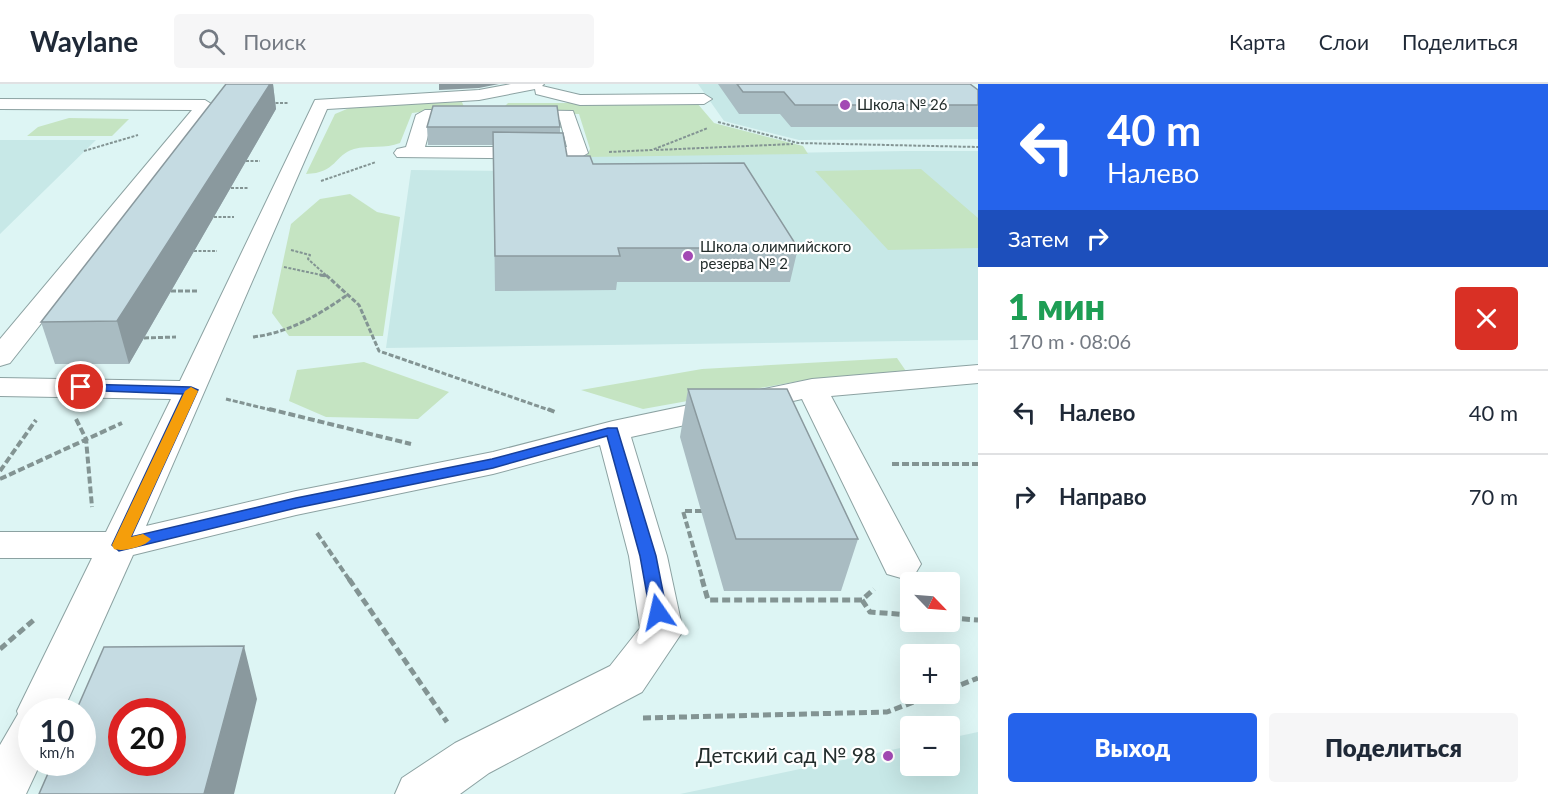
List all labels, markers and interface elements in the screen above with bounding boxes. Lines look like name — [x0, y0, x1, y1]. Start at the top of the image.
search box — [174, 14, 594, 68]
text: Waylane — [30, 24, 138, 58]
icon: search — [195, 25, 228, 58]
text: Поиск — [243, 28, 306, 55]
text: Карта — [1229, 29, 1286, 54]
text: Слои — [1319, 29, 1369, 54]
text: Поделиться — [1402, 29, 1518, 54]
place label: Школа № 26 — [857, 95, 948, 113]
marker: Школа № 26 — [838, 98, 852, 112]
text: 40 m — [1107, 105, 1201, 155]
icon: left — [1008, 108, 1086, 186]
text: Налево — [1107, 156, 1199, 189]
icon: right — [1081, 222, 1114, 255]
text: Затем — [1008, 225, 1069, 252]
place label: Школа олимпийского резерва № 2 — [700, 237, 851, 272]
marker: Школа олимпийского резерва № 2 — [681, 249, 695, 263]
text: 1 мин — [1008, 284, 1105, 328]
button: close — [1455, 287, 1518, 350]
text: 170 m · 08:06 — [1008, 329, 1131, 353]
pin — [55, 361, 106, 412]
icon: arrive — [64, 370, 97, 403]
icon: left — [1008, 396, 1041, 429]
text: Налево — [1059, 399, 1135, 426]
text: 40 m — [1469, 399, 1518, 426]
icon: right — [1008, 480, 1041, 513]
text: Направо — [1059, 483, 1147, 510]
text: 70 m — [1469, 483, 1518, 510]
north arrow — [900, 572, 960, 632]
map controls — [900, 572, 960, 776]
position arrow — [626, 580, 690, 644]
button: + — [900, 644, 960, 704]
speed limit sign: 20 — [108, 698, 186, 776]
text: 10 — [40, 712, 74, 748]
button: Выход — [1008, 713, 1257, 782]
button: Поделиться — [1269, 713, 1518, 782]
button: − — [900, 716, 960, 776]
place label: Детский сад № 98 — [696, 742, 876, 767]
text: km/h — [39, 743, 75, 761]
marker: Детский сад № 98 — [881, 749, 895, 763]

